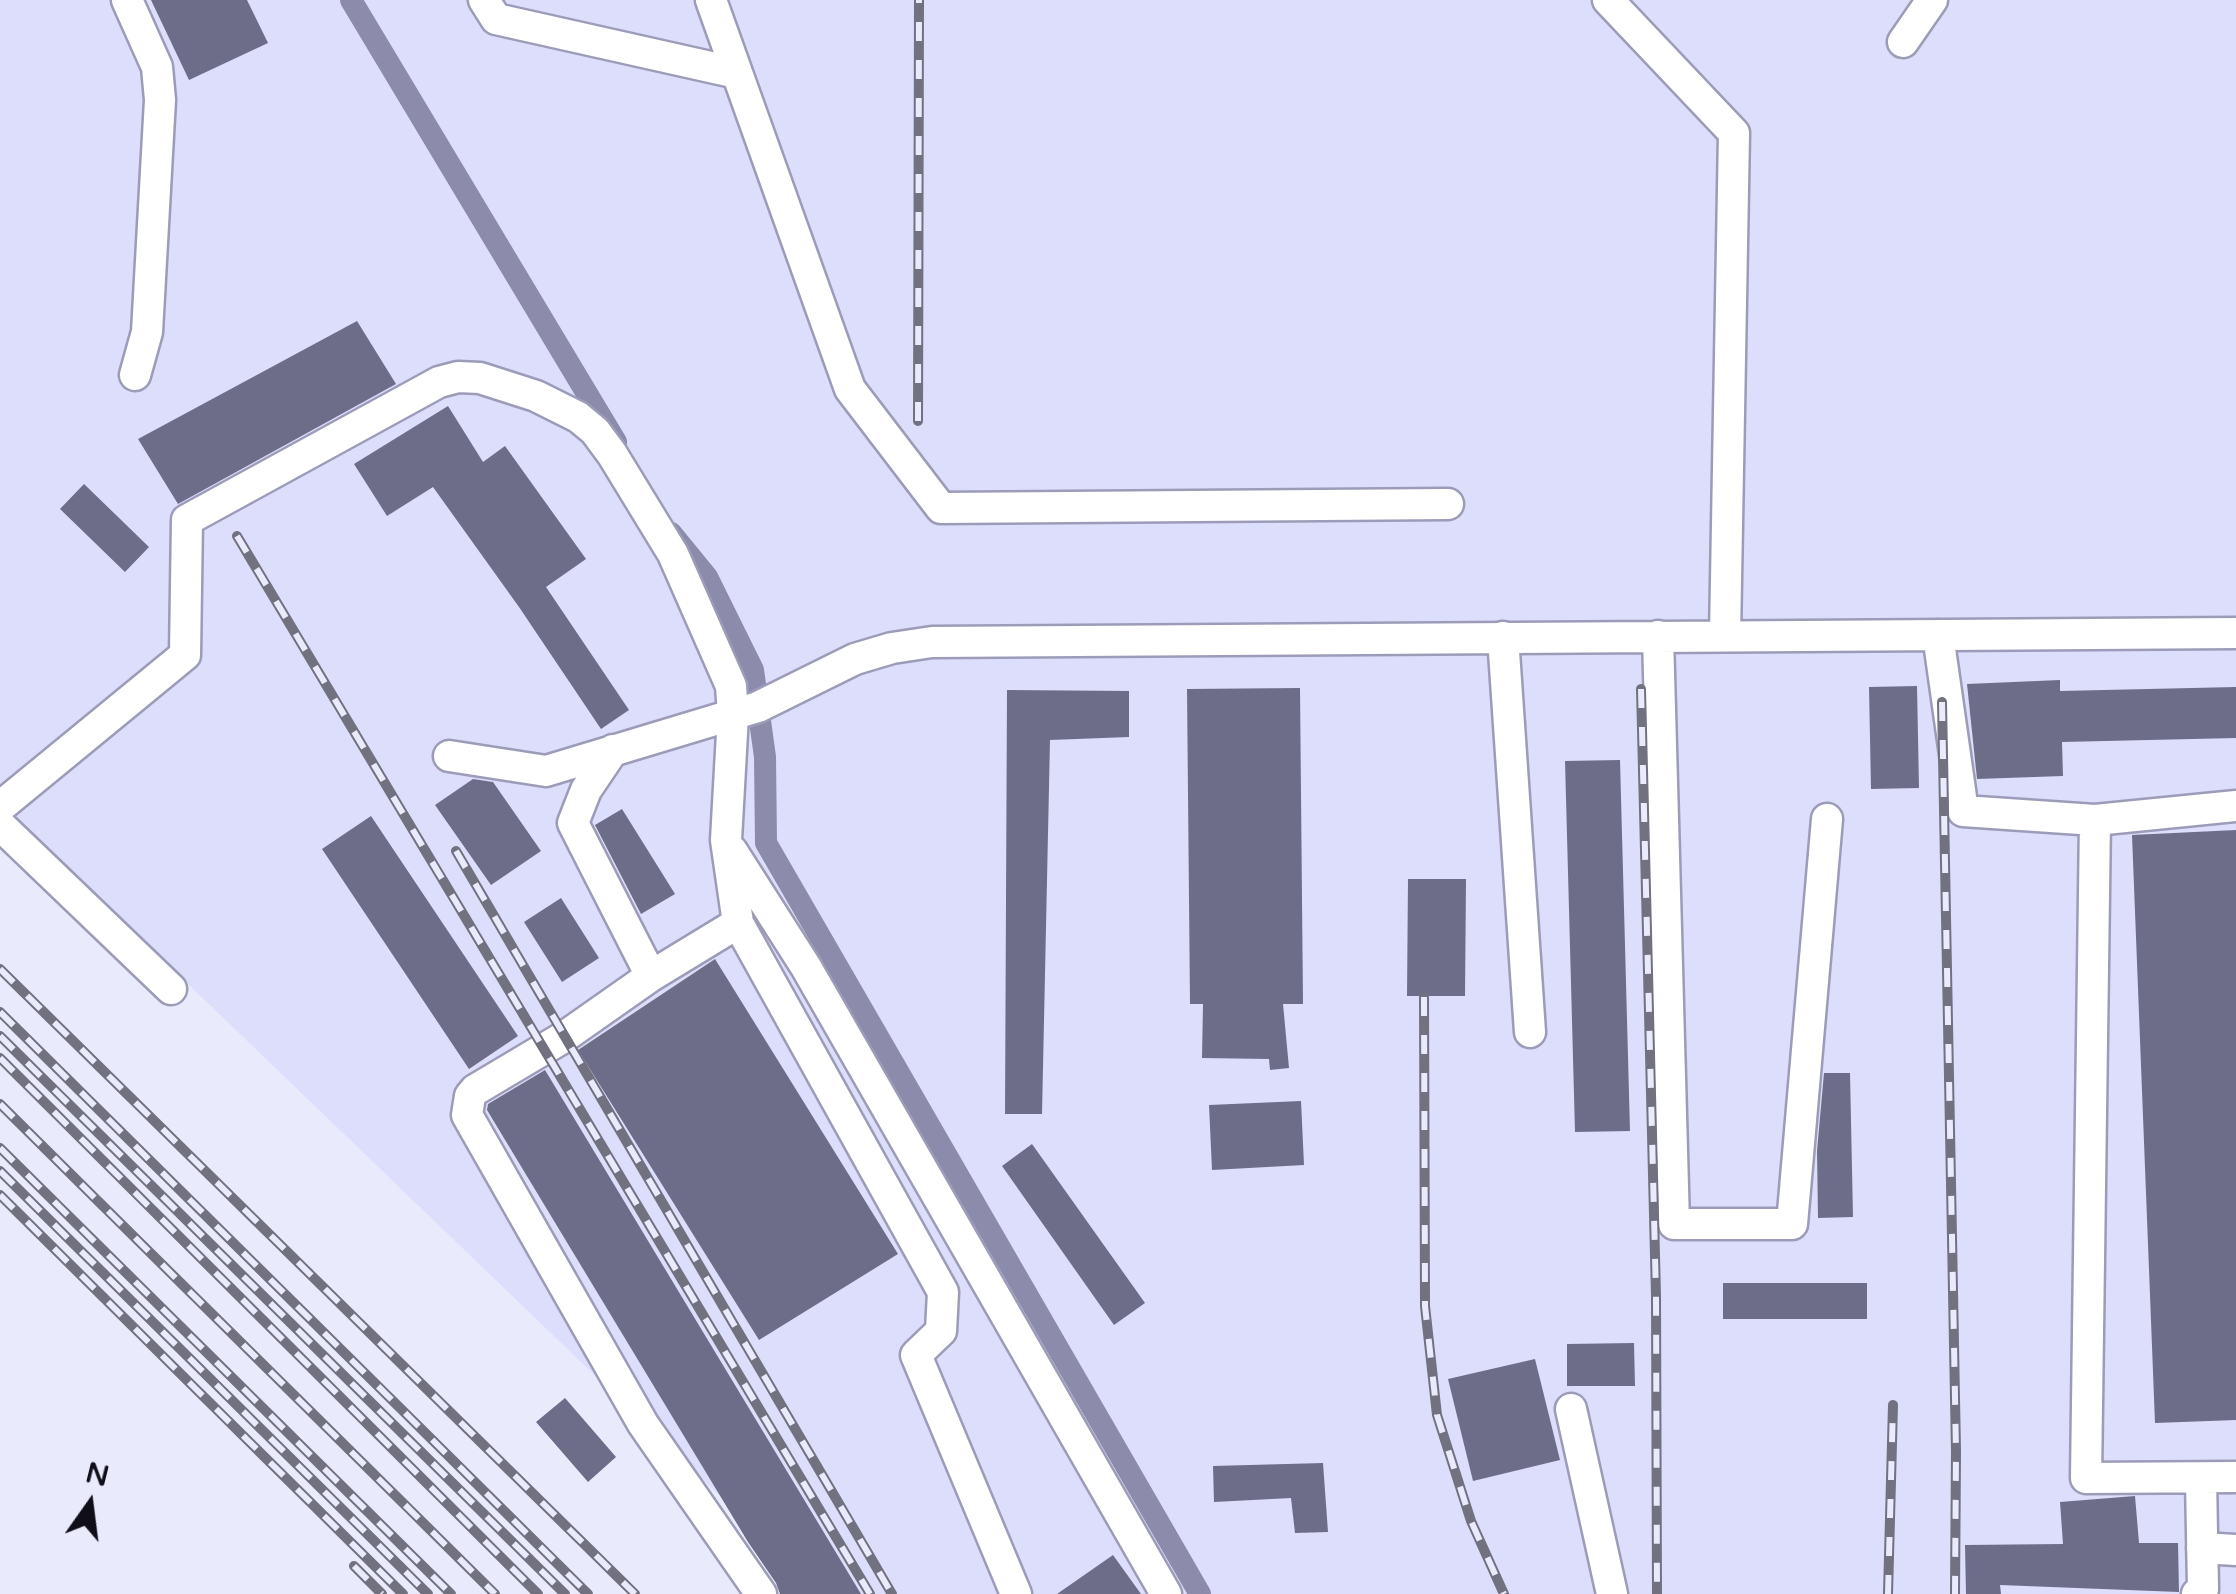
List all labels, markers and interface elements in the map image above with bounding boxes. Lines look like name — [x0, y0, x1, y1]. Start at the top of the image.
north arrow — [40, 1454, 140, 1554]
text: N — [82, 1456, 112, 1494]

